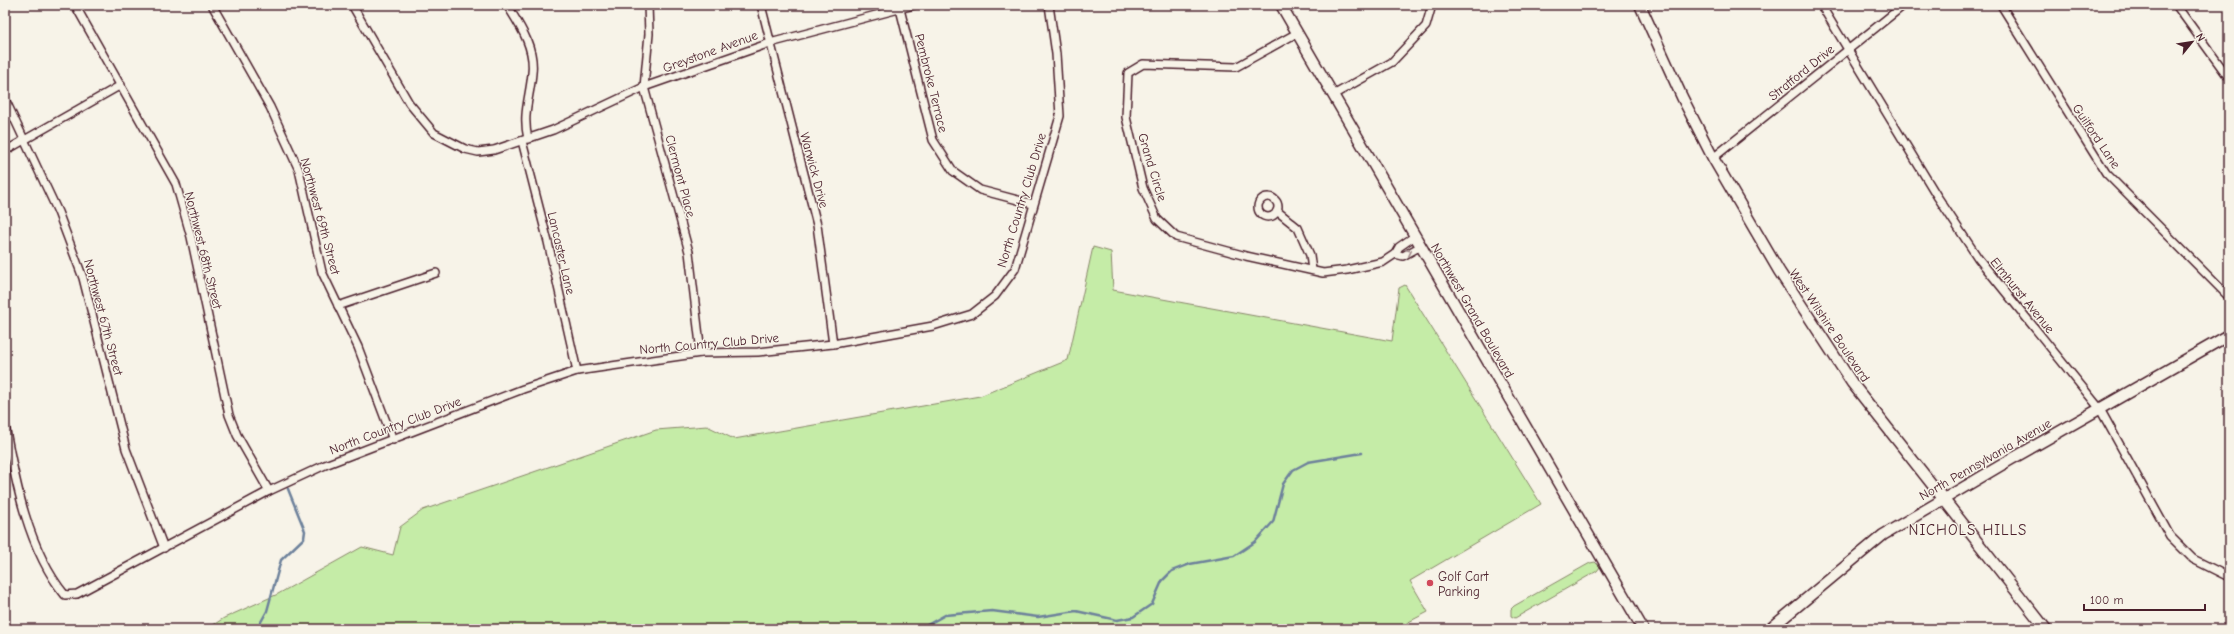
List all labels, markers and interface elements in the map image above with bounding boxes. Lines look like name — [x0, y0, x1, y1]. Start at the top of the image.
north arrow — [2172, 22, 2212, 62]
street label: Greystone Avenue — [661, 27, 760, 76]
text: N — [2193, 31, 2208, 44]
street label: Pembroke Terrace — [912, 32, 951, 135]
street label: Stratford Drive — [1765, 41, 1838, 104]
street label: Guilford Lane — [2069, 101, 2124, 172]
street label: Warwick Drive — [797, 131, 832, 210]
street label: North Country Club Drive — [994, 131, 1049, 269]
street label: Grand Circle — [1135, 131, 1170, 204]
street label: Clermont Place — [662, 133, 699, 220]
street label: Northwest 69th Street — [298, 156, 344, 277]
street label: Northwest 68th Street — [182, 190, 226, 311]
street label: Lancaster Lane — [545, 210, 578, 296]
street label: Northwest Grand Boulevard — [1428, 240, 1517, 380]
one-way arrow — [1404, 249, 1412, 257]
street label: Elmhurst Avenue — [1987, 254, 2058, 337]
street label: Northwest 67th Street — [81, 257, 127, 378]
street label: West Wilshire Boulevard — [1786, 266, 1873, 385]
street label: North Country Club Drive — [639, 330, 780, 357]
street label: North Country Club Drive — [327, 393, 464, 458]
street label: North Pennsylvania Avenue — [1917, 415, 2054, 503]
district label: NICHOLS HILLS — [1909, 521, 2027, 539]
place label: Golf Cart Parking — [1438, 569, 1490, 599]
marker: Golf Cart Parking — [1425, 578, 1435, 588]
scale bar — [2084, 586, 2205, 612]
text: 100 m — [2090, 593, 2123, 607]

